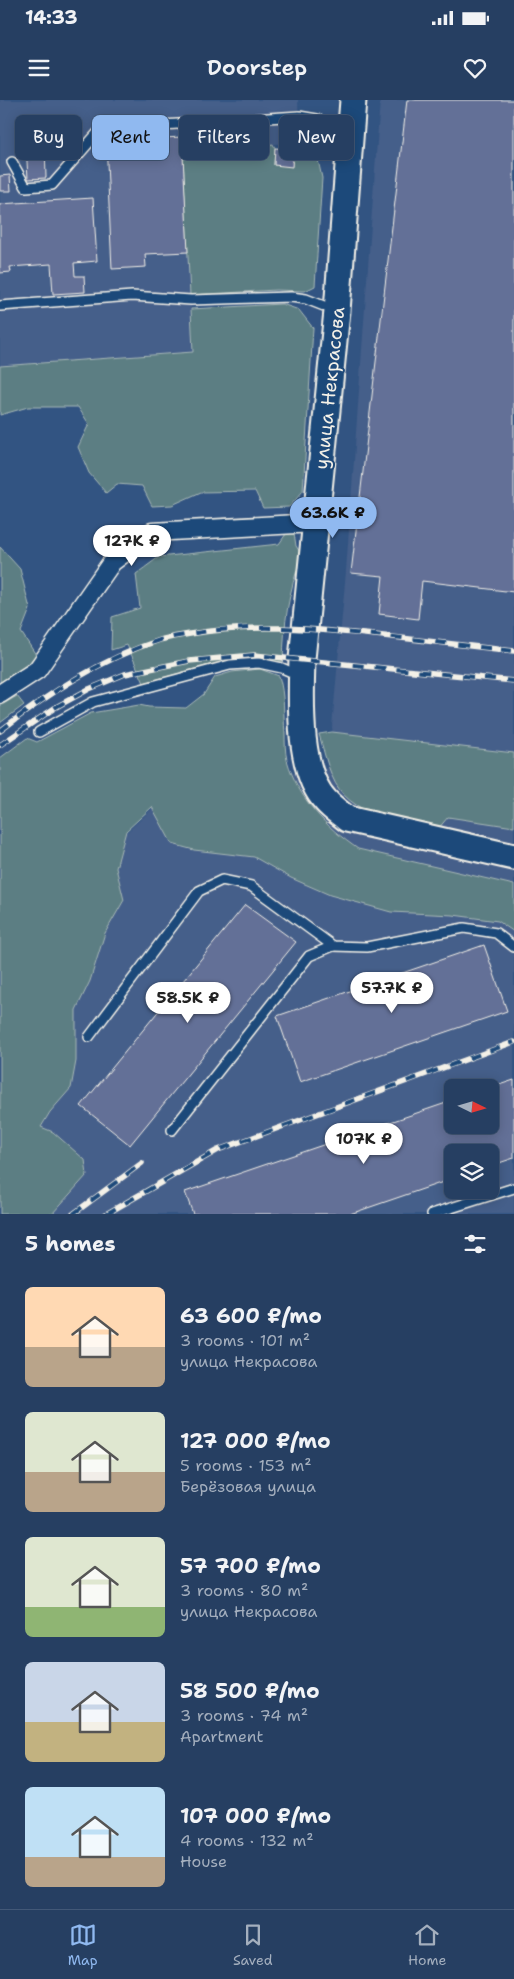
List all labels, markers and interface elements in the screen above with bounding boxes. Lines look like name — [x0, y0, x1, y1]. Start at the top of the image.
text: 14:33 — [25, 5, 78, 30]
text: Doorstep — [207, 53, 307, 82]
icon: menu — [25, 54, 53, 82]
icon: heart — [461, 54, 489, 82]
chip: Buy — [15, 115, 82, 160]
chip: Rent — [92, 115, 169, 160]
chip: Filters — [179, 115, 269, 160]
chip: New — [279, 115, 354, 160]
street label: улица Некрасова — [309, 305, 350, 471]
pin: 63.6K ₽ — [287, 496, 379, 539]
text: 63.6K ₽ — [301, 502, 365, 523]
pin: 127K ₽ — [91, 524, 173, 567]
text: 127K ₽ — [104, 530, 160, 551]
pin: 57.7K ₽ — [346, 972, 438, 1014]
text: 57.7K ₽ — [361, 977, 423, 998]
pin: 58.5K ₽ — [142, 982, 234, 1024]
text: 58.5K ₽ — [157, 987, 219, 1008]
north arrow — [444, 1079, 499, 1134]
map controls — [444, 1079, 499, 1199]
pin: 107K ₽ — [323, 1122, 405, 1165]
text: 107K ₽ — [336, 1128, 392, 1149]
button: layers — [444, 1144, 499, 1199]
text: 5 homes — [25, 1230, 116, 1258]
icon: filters — [461, 1230, 489, 1258]
text: 63 600 ₽/mo — [180, 1302, 322, 1330]
icon: home — [65, 1307, 125, 1367]
text: 3 rooms · 101 m² — [180, 1330, 310, 1351]
text: улица Некрасова — [180, 1351, 318, 1372]
text: 127 000 ₽/mo — [180, 1427, 331, 1455]
icon: home — [65, 1432, 125, 1492]
text: 5 rooms · 153 m² — [180, 1455, 312, 1476]
text: Берёзовая улица — [180, 1476, 316, 1497]
text: 57 700 ₽/mo — [180, 1552, 321, 1580]
icon: home — [65, 1557, 125, 1617]
text: 3 rooms · 80 m² — [180, 1580, 308, 1601]
text: улица Некрасова — [180, 1601, 318, 1622]
text: 58 500 ₽/mo — [180, 1677, 320, 1705]
icon: home — [65, 1682, 125, 1742]
text: 3 rooms · 74 m² — [180, 1705, 308, 1726]
text: Apartment — [180, 1726, 263, 1747]
text: 107 000 ₽/mo — [180, 1802, 331, 1830]
icon: home — [65, 1807, 125, 1867]
text: 4 rooms · 132 m² — [180, 1830, 314, 1851]
text: House — [180, 1851, 227, 1872]
tab: Map — [68, 1921, 98, 1969]
tab: Saved — [233, 1921, 273, 1969]
tab: Home — [408, 1921, 446, 1969]

